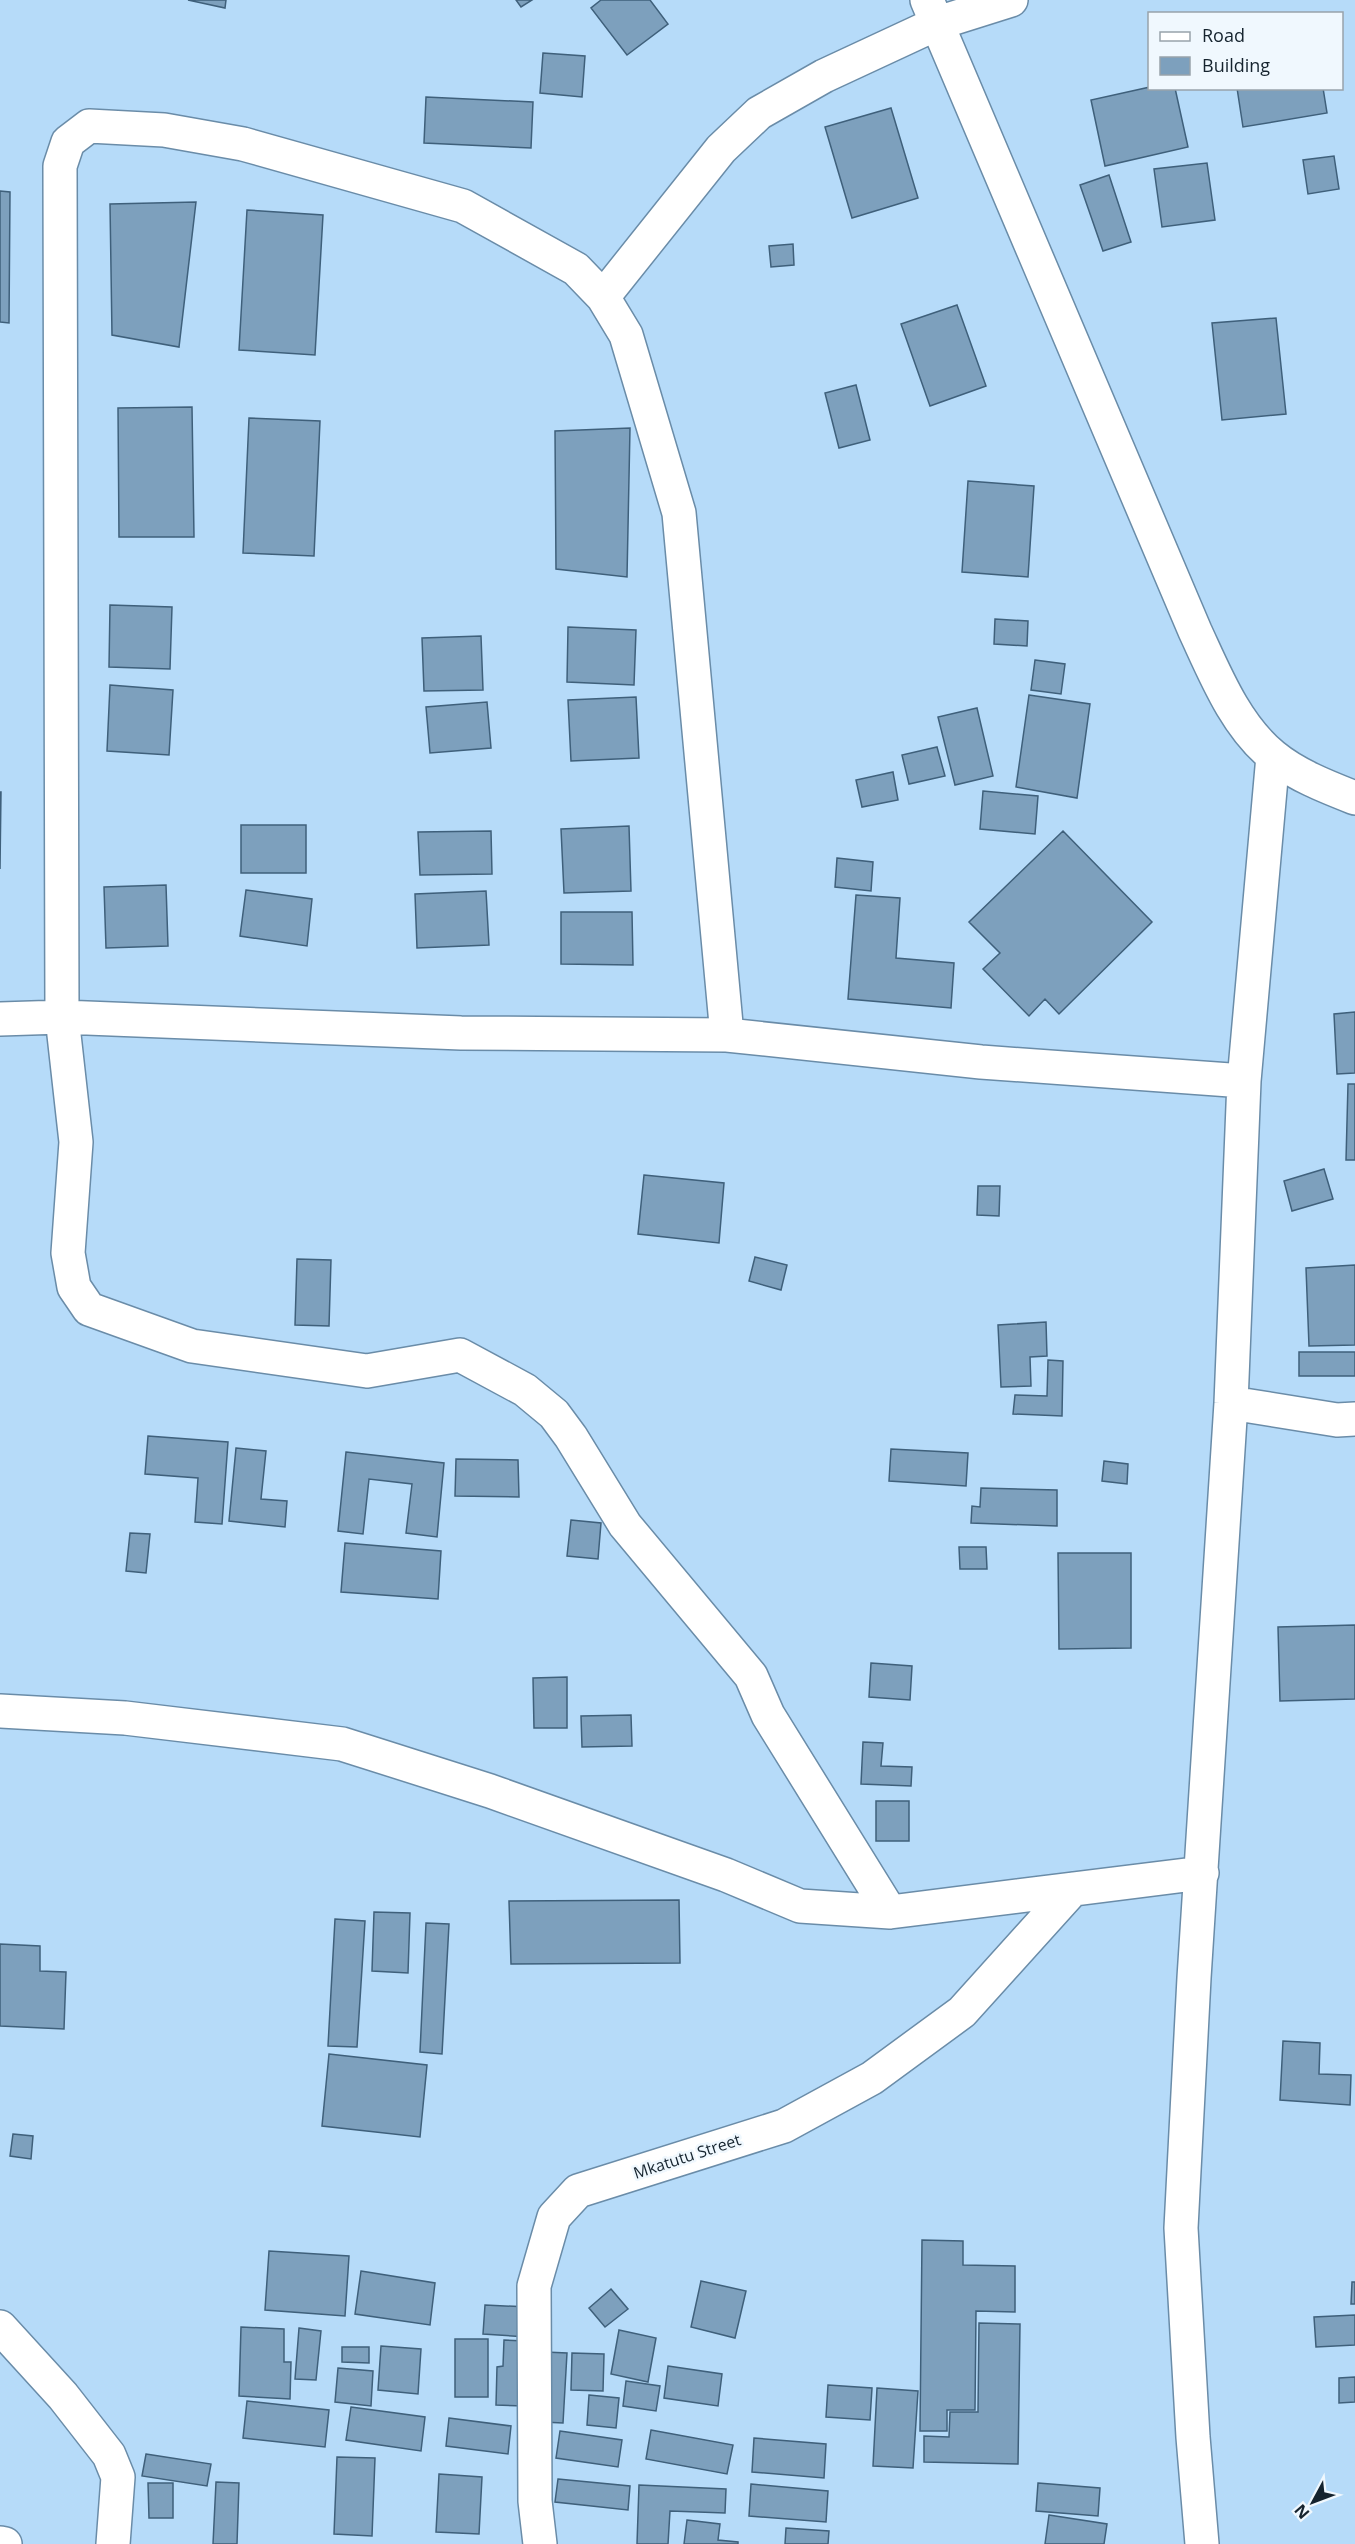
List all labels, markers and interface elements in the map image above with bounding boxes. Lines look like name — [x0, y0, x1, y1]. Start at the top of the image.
legend — [1148, 12, 1343, 90]
text: Road — [1202, 23, 1245, 47]
text: Building — [1202, 53, 1270, 77]
street label: Mkatutu Street — [631, 2128, 744, 2184]
north arrow — [1283, 2472, 1343, 2532]
text: N — [1289, 2500, 1314, 2524]

